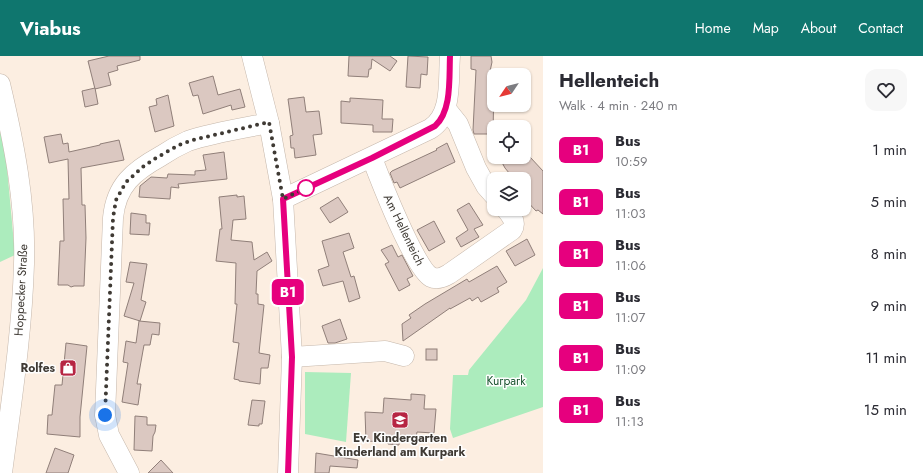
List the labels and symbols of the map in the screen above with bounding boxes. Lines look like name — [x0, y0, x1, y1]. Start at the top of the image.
north arrow — [487, 68, 531, 112]
unlabelled marker — [297, 179, 315, 197]
street label: Am Hellenteich — [379, 191, 429, 269]
street label: Hoppecker Straße — [10, 244, 32, 336]
line badge: B1 — [270, 279, 306, 305]
shop icon: Rolfes — [58, 358, 78, 378]
place label: Rolfes — [20, 359, 56, 377]
park label: Kurpark — [487, 372, 526, 390]
your location — [95, 405, 115, 425]
school or university icon: Ev. Kindergarten Kinderland am Kurpark — [390, 410, 410, 430]
place label: Ev. Kindergarten Kinderland am Kurpark — [335, 429, 466, 461]

